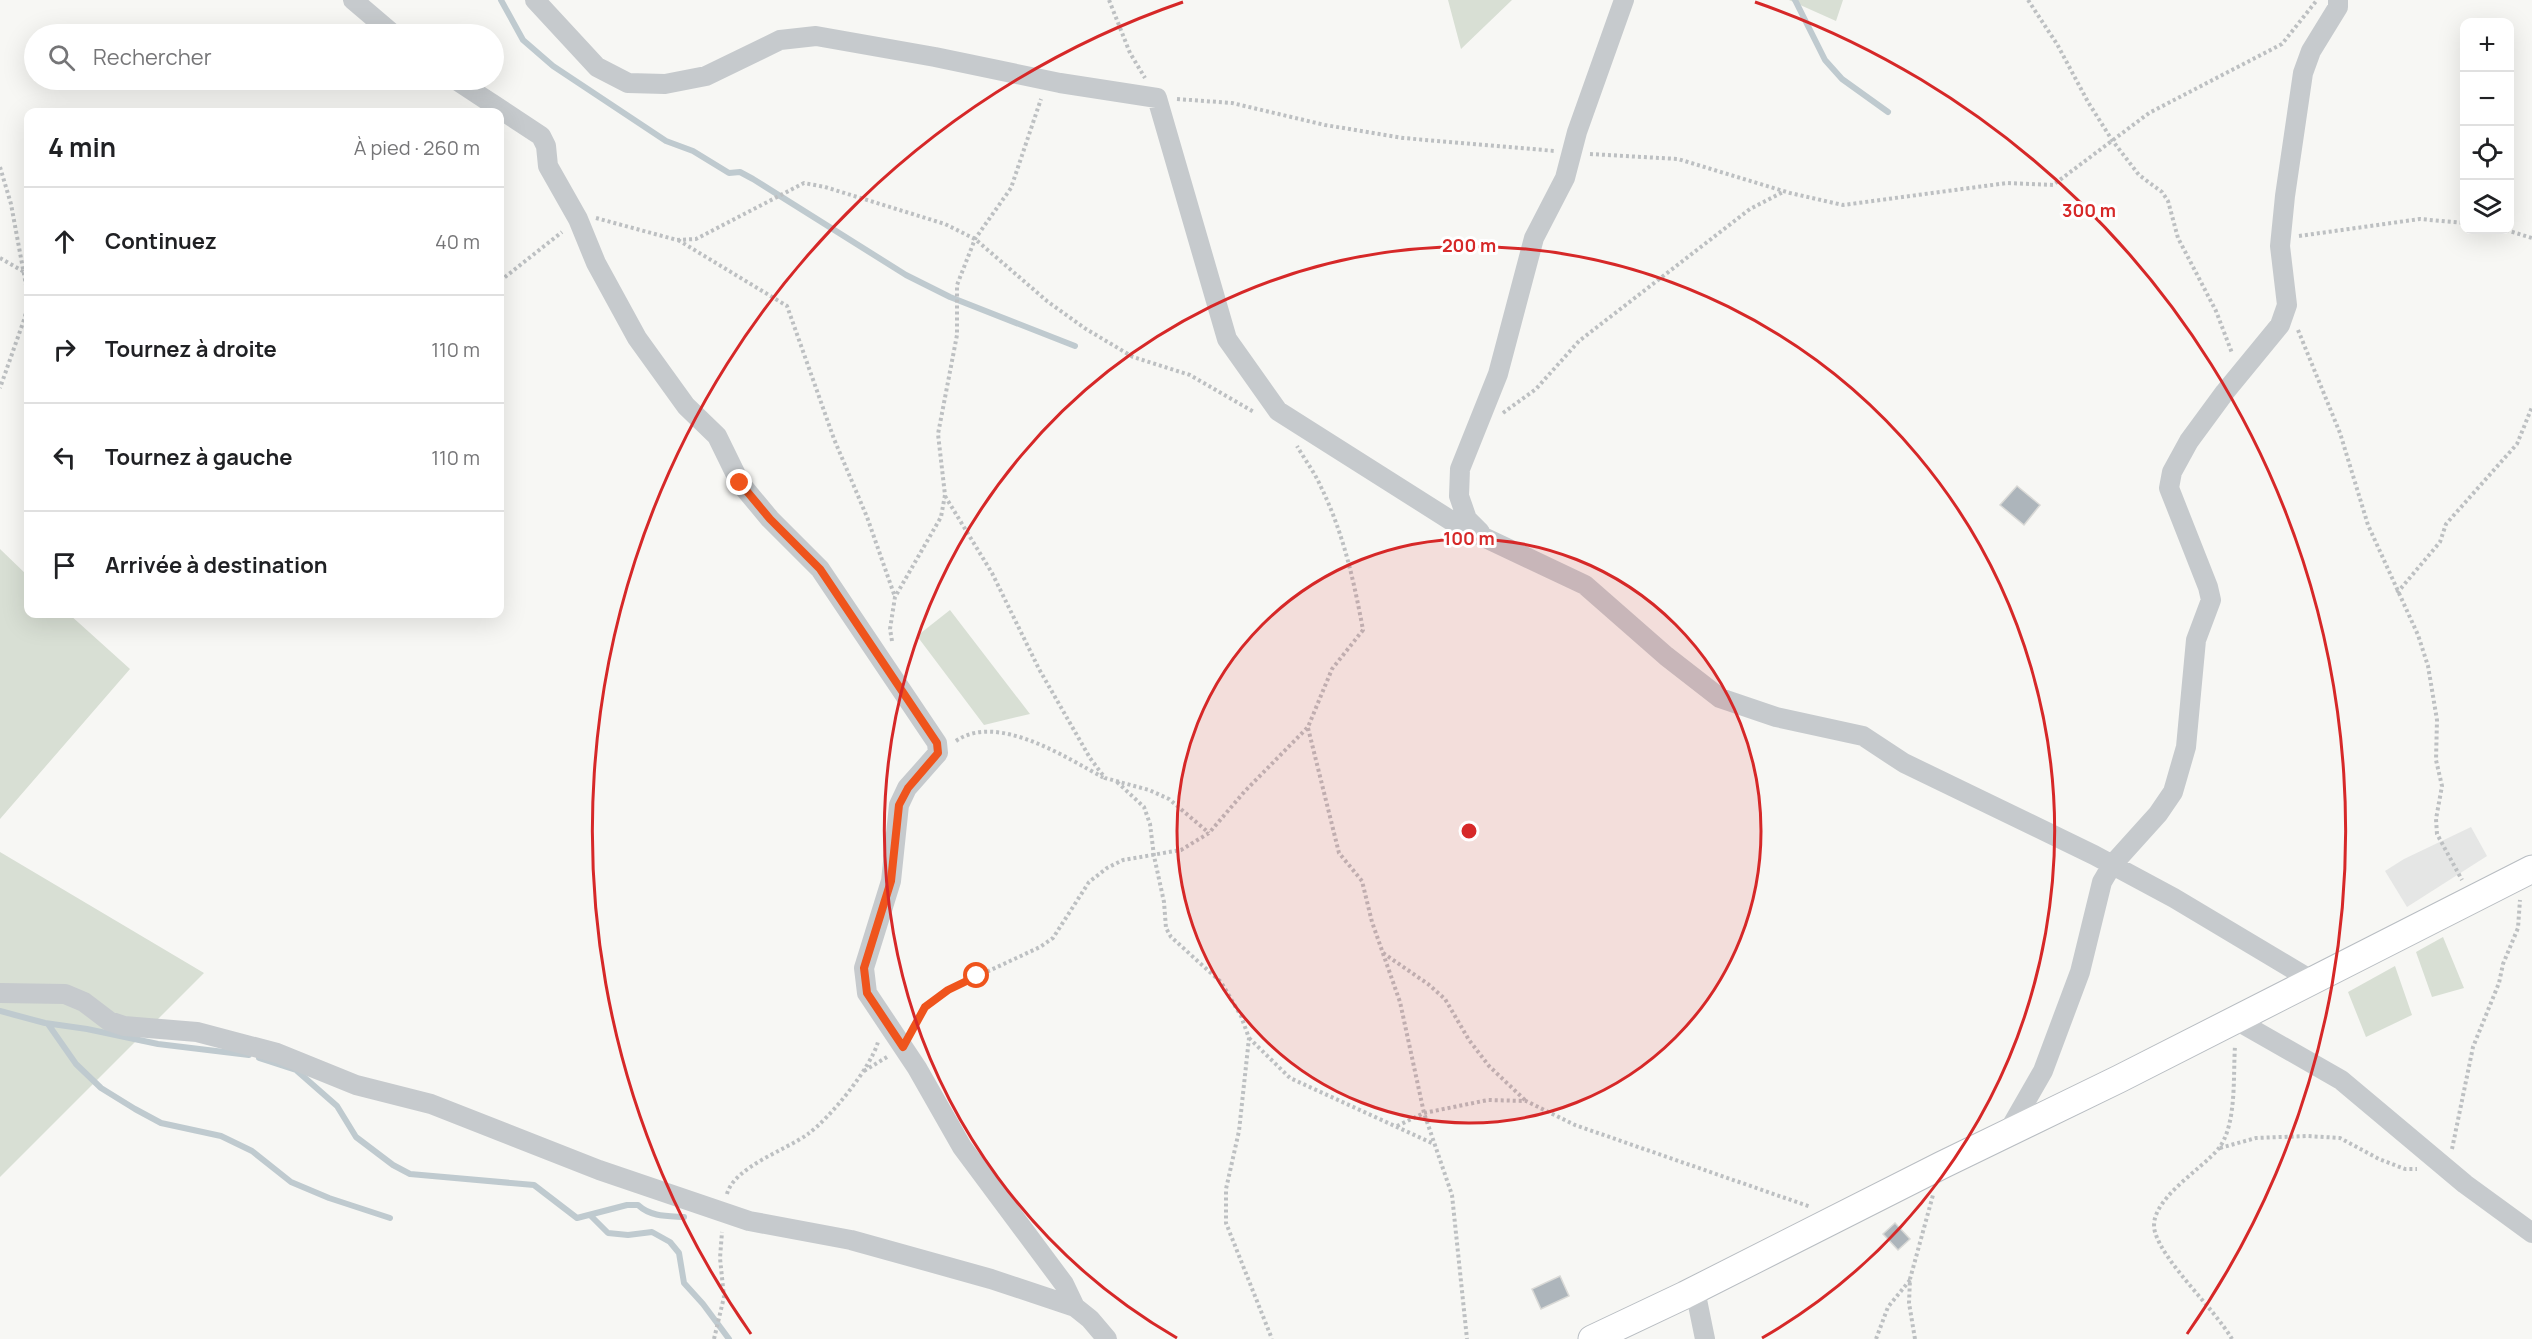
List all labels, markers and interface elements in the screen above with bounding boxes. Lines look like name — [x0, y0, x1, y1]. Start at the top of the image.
map controls — [2460, 18, 2514, 234]
button: + — [2460, 18, 2514, 72]
search box — [24, 24, 504, 90]
icon: search — [45, 41, 78, 74]
text: Rechercher — [93, 42, 212, 72]
button: − — [2460, 72, 2514, 126]
button: locate — [2460, 126, 2514, 180]
text: 4 min — [48, 129, 116, 165]
text: À pied · 260 m — [354, 134, 480, 161]
button: layers — [2460, 180, 2514, 234]
text: 300 m — [2062, 198, 2116, 222]
icon: ahead — [48, 225, 81, 258]
text: Continuez — [105, 226, 217, 256]
text: 40 m — [435, 228, 480, 255]
text: 200 m — [1442, 233, 1496, 257]
icon: right — [48, 333, 81, 366]
text: Tournez à droite — [105, 334, 277, 364]
text: 110 m — [431, 336, 480, 363]
icon: left — [48, 441, 81, 474]
text: Tournez à gauche — [105, 442, 292, 472]
text: 110 m — [431, 444, 480, 471]
route end — [726, 469, 752, 495]
text: 100 m — [1443, 526, 1495, 550]
icon: arrive — [48, 549, 81, 582]
text: Arrivée à destination — [105, 550, 328, 580]
centre of rings — [1459, 821, 1479, 841]
route start — [963, 962, 989, 988]

